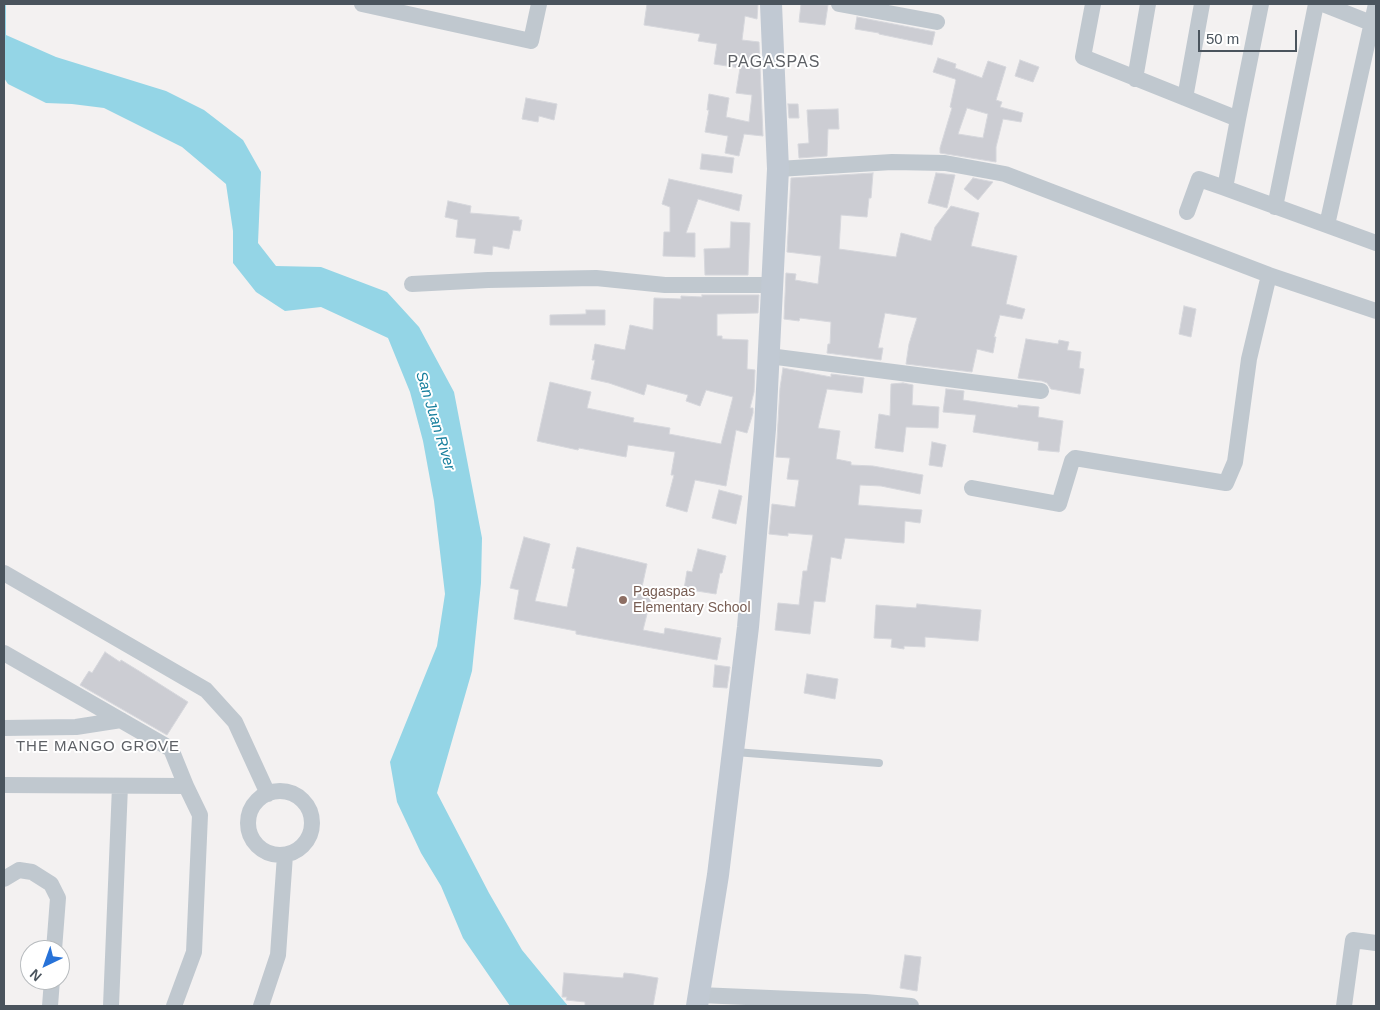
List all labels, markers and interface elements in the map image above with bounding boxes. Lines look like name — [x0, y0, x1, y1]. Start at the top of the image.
scale bar — [1200, 20, 1299, 52]
text: 50 m — [1206, 30, 1239, 47]
district label: PAGASPAS — [727, 53, 821, 73]
water label: San Juan River — [411, 369, 459, 473]
place label: Pagaspas Elementary School — [633, 584, 751, 616]
marker: Pagaspas Elementary School — [617, 594, 629, 606]
district label: THE MANGO GROVE — [14, 738, 182, 756]
north arrow — [20, 940, 70, 990]
text: N — [27, 966, 45, 985]

